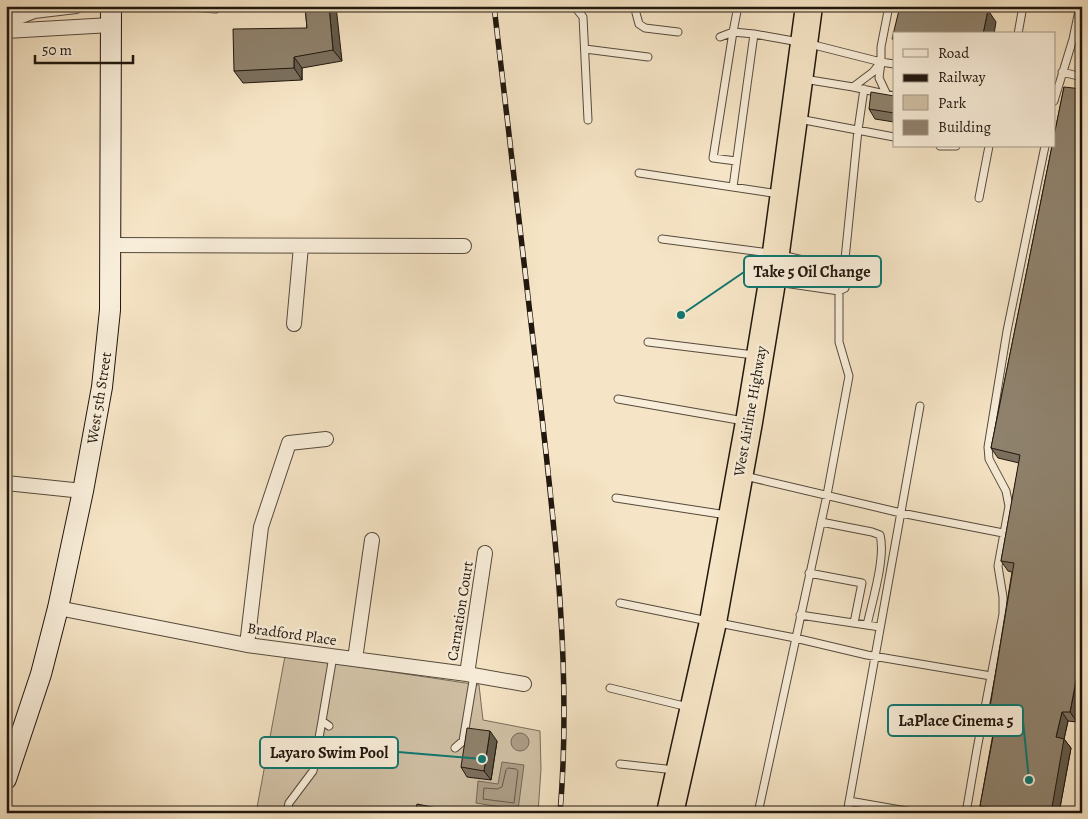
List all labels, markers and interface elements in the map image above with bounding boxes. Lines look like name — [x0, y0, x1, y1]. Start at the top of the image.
scale bar — [35, 32, 132, 64]
legend — [893, 32, 1056, 148]
text: 50 m — [42, 40, 72, 60]
text: Road — [938, 43, 970, 63]
text: Railway — [938, 67, 986, 87]
text: Park — [938, 93, 967, 113]
text: Building — [938, 117, 991, 137]
callout: Take 5 Oil Change — [744, 256, 881, 287]
text: Take 5 Oil Change — [753, 261, 871, 283]
street label: West Airline Highway — [729, 344, 771, 479]
street label: West 5th Street — [82, 351, 116, 446]
street label: Carnation Court — [442, 560, 478, 662]
street label: Bradford Place — [246, 618, 338, 650]
callout: LaPlace Cinema 5 — [888, 705, 1023, 736]
text: LaPlace Cinema 5 — [898, 710, 1014, 732]
callout: Layaro Swim Pool — [260, 737, 398, 768]
text: Layaro Swim Pool — [270, 742, 389, 764]

